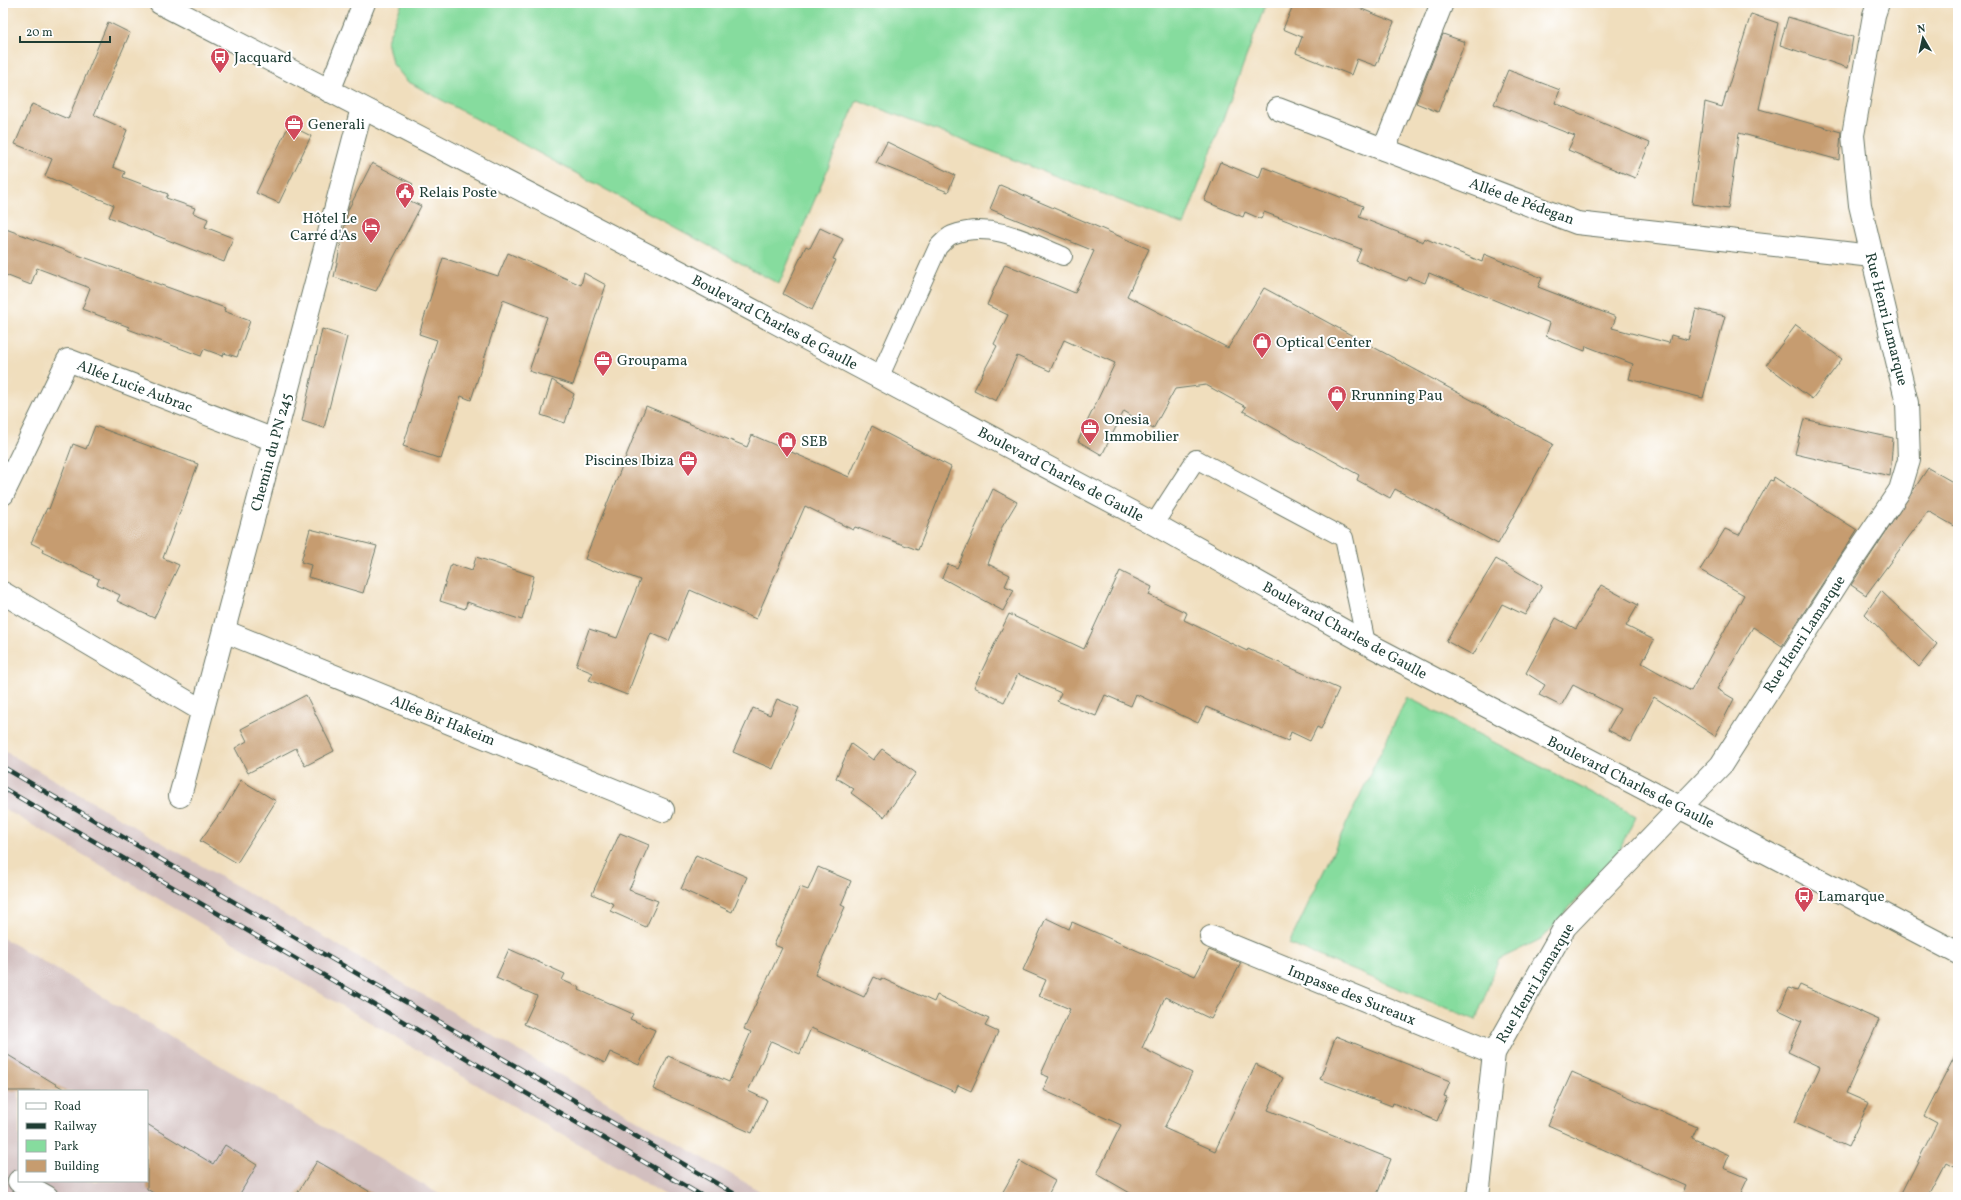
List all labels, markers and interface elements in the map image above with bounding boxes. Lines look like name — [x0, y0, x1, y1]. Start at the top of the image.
scale bar — [20, 18, 110, 44]
north arrow — [1903, 18, 1943, 58]
text: N — [1917, 22, 1927, 38]
text: 20 m — [26, 25, 53, 41]
bus stop icon: Jacquard — [209, 46, 231, 74]
place label: Jacquard — [234, 48, 292, 69]
office icon: Generali — [283, 113, 305, 141]
place label: Generali — [308, 115, 365, 136]
street label: Allée de Pédegan — [1466, 174, 1577, 231]
public building icon: Relais Poste — [394, 181, 416, 209]
place label: Relais Poste — [419, 183, 497, 204]
place label: Hôtel Le Carré d'As — [290, 209, 357, 247]
hotel icon: Hôtel Le Carré d'As — [360, 216, 382, 244]
street label: Rue Henri Lamarque — [1859, 251, 1912, 388]
street label: Boulevard Charles de Gaulle — [688, 271, 861, 376]
shop icon: Optical Center — [1251, 331, 1273, 359]
place label: Optical Center — [1276, 333, 1371, 354]
office icon: Groupama — [592, 349, 614, 377]
place label: Groupama — [617, 351, 688, 372]
street label: Allée Lucie Aubrac — [74, 356, 196, 419]
shop icon: Rrunning Pau — [1326, 384, 1348, 412]
place label: Rrunning Pau — [1351, 386, 1443, 407]
street label: Chemin du PN 245 — [247, 391, 298, 514]
place label: Onesia Immobilier — [1104, 410, 1179, 448]
office icon: Onesia Immobilier — [1079, 417, 1101, 445]
street label: Boulevard Charles de Gaulle — [974, 423, 1147, 528]
shop icon: SEB — [776, 430, 798, 458]
place label: SEB — [801, 432, 828, 453]
office icon: Piscines Ibiza — [677, 449, 699, 477]
place label: Piscines Ibiza — [585, 451, 674, 472]
street label: Rue Henri Lamarque — [1759, 572, 1851, 698]
street label: Boulevard Charles de Gaulle — [1258, 577, 1430, 685]
street label: Allée Bir Hakeim — [387, 691, 498, 752]
street label: Boulevard Charles de Gaulle — [1543, 732, 1718, 835]
bus stop icon: Lamarque — [1793, 885, 1815, 913]
place label: Lamarque — [1818, 887, 1885, 908]
street label: Rue Henri Lamarque — [1492, 920, 1580, 1048]
street label: Impasse des Sureaux — [1284, 961, 1419, 1032]
legend — [18, 1090, 148, 1182]
text: Road — [54, 1099, 81, 1115]
text: Railway — [54, 1119, 97, 1135]
text: Park — [54, 1139, 79, 1155]
text: Building — [54, 1159, 99, 1175]

